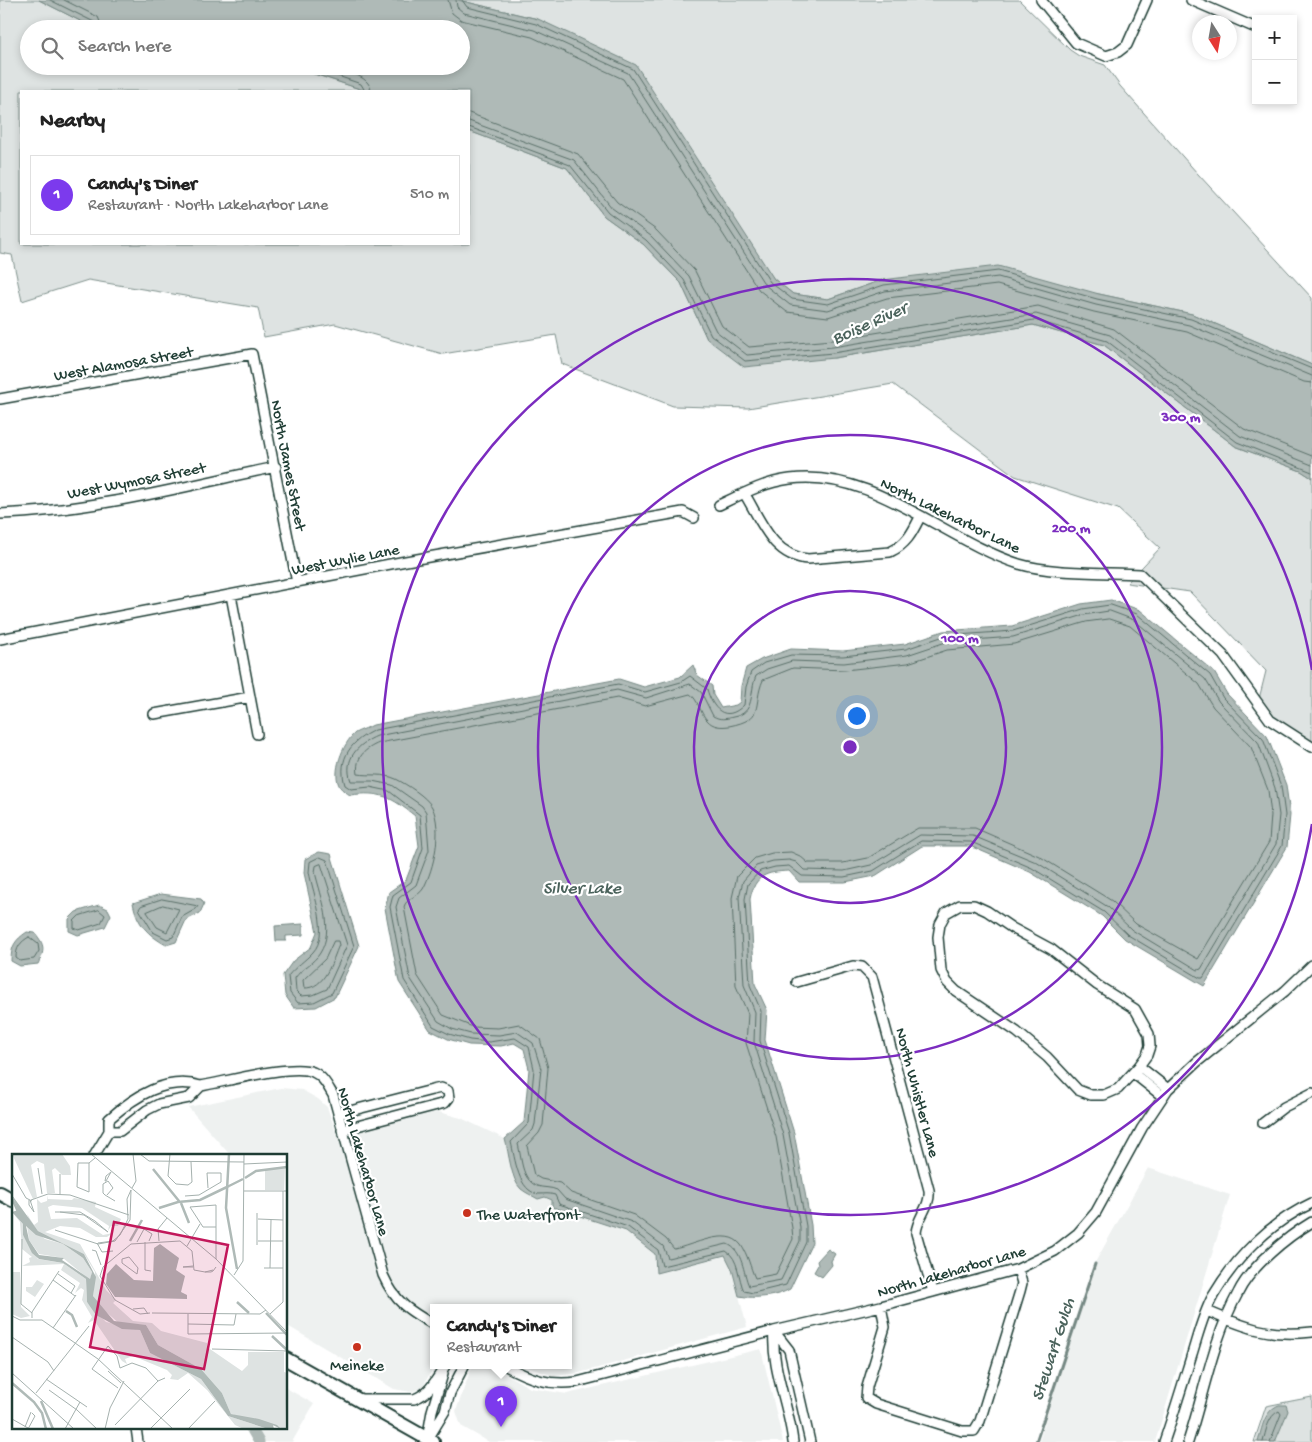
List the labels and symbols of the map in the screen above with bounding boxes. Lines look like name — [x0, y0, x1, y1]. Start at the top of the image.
north arrow — [1192, 15, 1237, 60]
water label: Boise River — [829, 297, 914, 350]
street label: West Alamosa Street — [53, 344, 196, 387]
street label: North James Street — [265, 399, 309, 534]
text: 300 m — [1160, 409, 1201, 427]
street label: West Wymosa Street — [66, 459, 209, 505]
street label: North Lakeharbor Lane — [876, 475, 1023, 560]
text: 200 m — [1052, 520, 1091, 538]
street label: West Wylie Lane — [290, 542, 402, 581]
text: 100 m — [940, 630, 979, 648]
your location — [844, 703, 870, 729]
centre of rings — [841, 738, 859, 756]
water label: Silver Lake — [543, 879, 622, 900]
street label: North Whistler Lane — [889, 1026, 942, 1160]
street label: North Lakeharbor Lane — [331, 1086, 392, 1239]
inset map — [12, 1154, 288, 1430]
marker: The Waterfront — [461, 1207, 473, 1219]
place label: The Waterfront — [476, 1207, 581, 1226]
street label: North Lakeharbor Lane — [876, 1243, 1029, 1304]
water label: Stewart Gulch — [1028, 1296, 1081, 1404]
marker: Meineke — [351, 1341, 363, 1353]
place label: Meineke — [330, 1358, 385, 1377]
pin: 1 — [485, 1386, 517, 1427]

